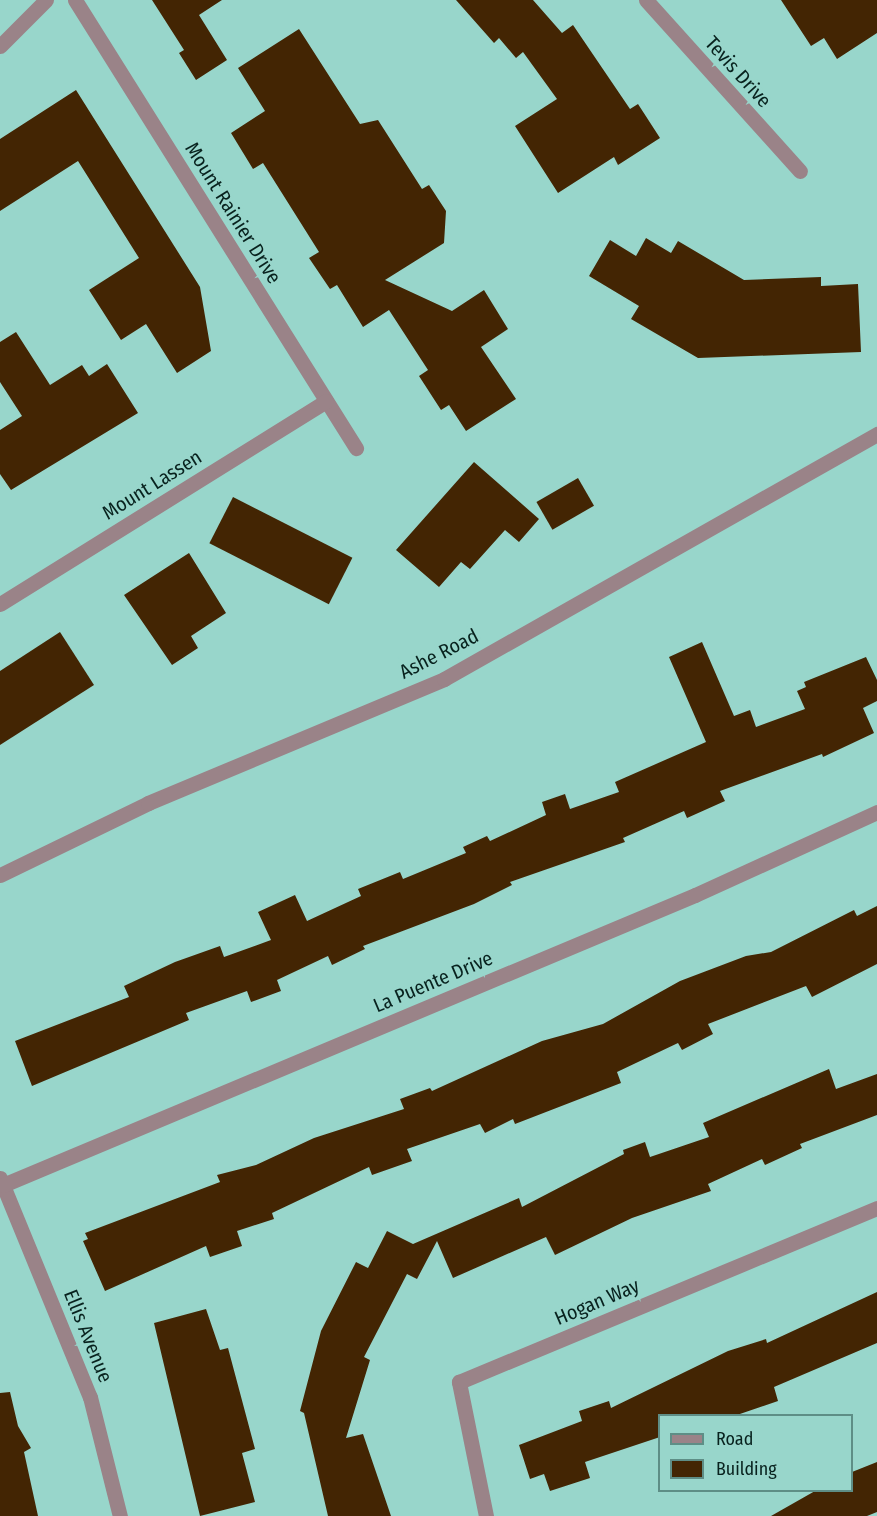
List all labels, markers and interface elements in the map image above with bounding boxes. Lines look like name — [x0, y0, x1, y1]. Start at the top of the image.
street label: Tevis Drive — [700, 31, 776, 113]
street label: Mount Rainier Drive — [180, 138, 286, 288]
street label: Mount Lassen — [98, 445, 206, 525]
street label: Ashe Road — [395, 624, 483, 684]
street label: La Puente Drive — [370, 946, 496, 1018]
street label: Hogan Way — [551, 1273, 643, 1331]
street label: Ellis Avenue — [58, 1286, 118, 1386]
legend — [658, 1414, 853, 1492]
text: Road — [716, 1428, 753, 1450]
text: Building — [716, 1458, 777, 1480]

